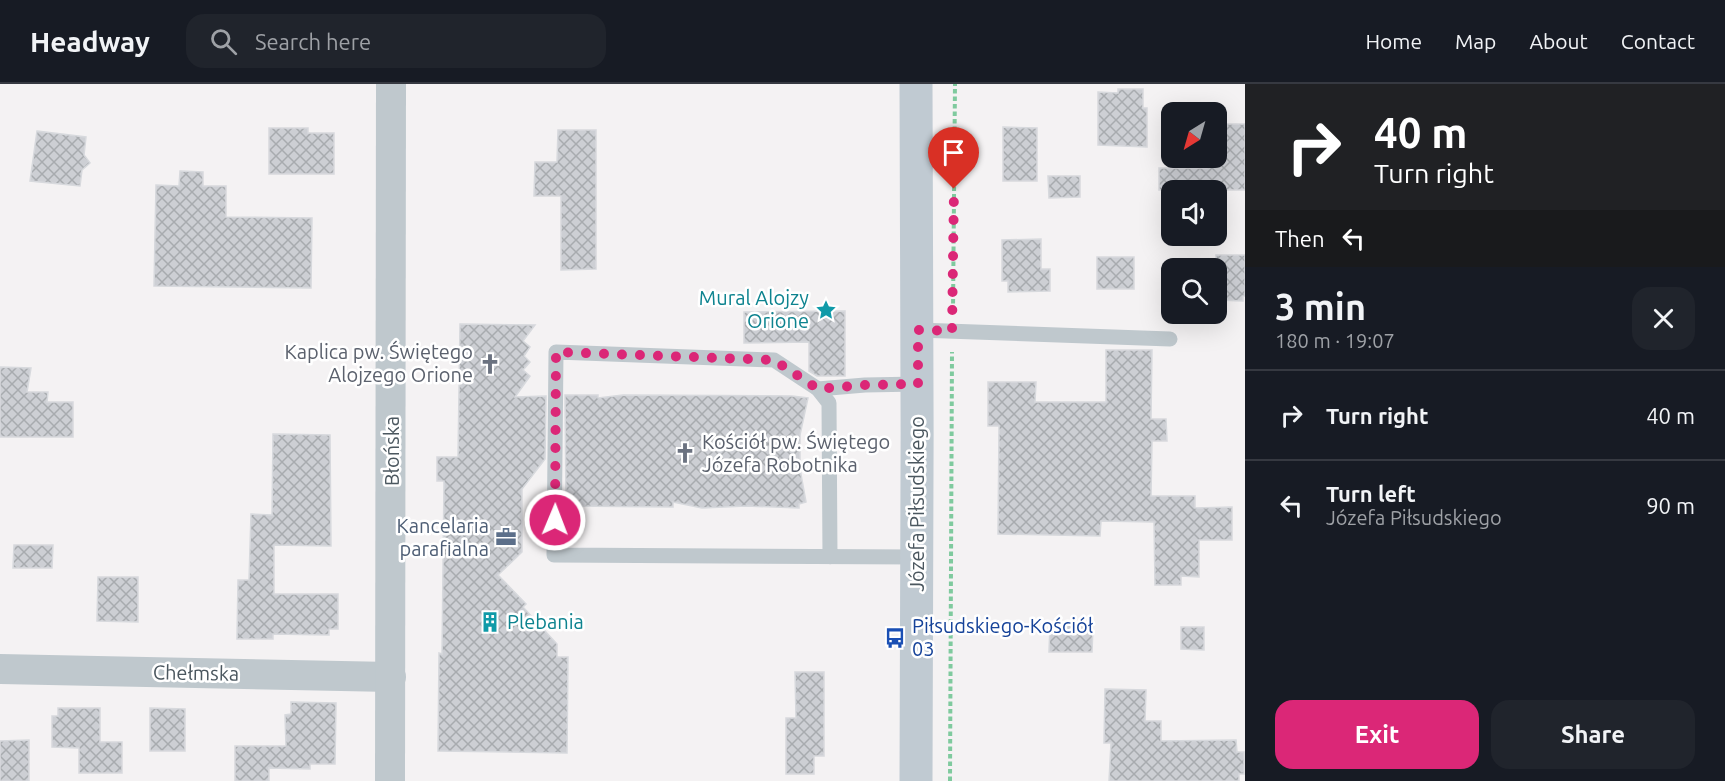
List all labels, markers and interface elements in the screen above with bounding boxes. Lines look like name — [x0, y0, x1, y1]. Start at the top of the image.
search box — [186, 14, 606, 68]
icon: search — [207, 25, 240, 58]
text: Headway — [30, 26, 150, 57]
text: Search here — [255, 29, 371, 54]
text: Home — [1365, 29, 1422, 53]
text: Map — [1455, 29, 1496, 53]
text: About — [1529, 29, 1588, 53]
text: Contact — [1621, 29, 1695, 53]
north arrow — [1161, 102, 1227, 168]
map controls — [1161, 102, 1227, 324]
icon: right — [1275, 108, 1353, 186]
text: 40 m — [1374, 109, 1468, 156]
pin — [928, 127, 979, 189]
icon: arrive — [937, 136, 970, 169]
text: Turn right — [1374, 158, 1494, 188]
button: sound — [1161, 180, 1227, 246]
icon: left — [1337, 222, 1370, 255]
text: Then — [1275, 226, 1325, 251]
button: search — [1161, 258, 1227, 324]
place label: Mural Alojzy Orione — [699, 286, 809, 332]
text: 3 min — [1275, 286, 1366, 327]
button: close — [1632, 287, 1695, 350]
place icon: Mural Alojzy Orione — [814, 298, 838, 322]
text: 180 m · 19:07 — [1275, 329, 1395, 352]
place label: Kaplica pw. Świętego Alojzego Orione — [285, 340, 473, 386]
church icon: Kaplica pw. Świętego Alojzego Orione — [478, 352, 502, 376]
icon: right — [1275, 399, 1308, 432]
text: Turn right — [1326, 403, 1428, 428]
text: 40 m — [1646, 403, 1695, 428]
street label: Błońska — [380, 416, 403, 486]
street label: Józefa Piłsudskiego — [905, 416, 928, 592]
place label: Kościół pw. Świętego Józefa Robotnika — [702, 430, 890, 476]
church icon: Kościół pw. Świętego Józefa Robotnika — [673, 441, 697, 465]
text: Turn left — [1326, 481, 1416, 506]
position arrow — [523, 488, 587, 552]
icon: left — [1275, 489, 1308, 522]
text: 90 m — [1646, 493, 1695, 518]
text: Józefa Piłsudskiego — [1326, 506, 1502, 529]
place label: Kancelaria parafialna — [397, 514, 489, 560]
office icon: Kancelaria parafialna — [494, 525, 518, 549]
building icon: Plebania — [478, 610, 502, 634]
place label: Plebania — [507, 610, 584, 633]
place label: Piłsudskiego-Kościół 03 — [912, 614, 1094, 660]
bus stop icon: Piłsudskiego-Kościół 03 — [883, 626, 907, 650]
street label: Chełmska — [153, 660, 239, 685]
button: Exit — [1275, 700, 1479, 769]
button: Share — [1491, 700, 1695, 769]

